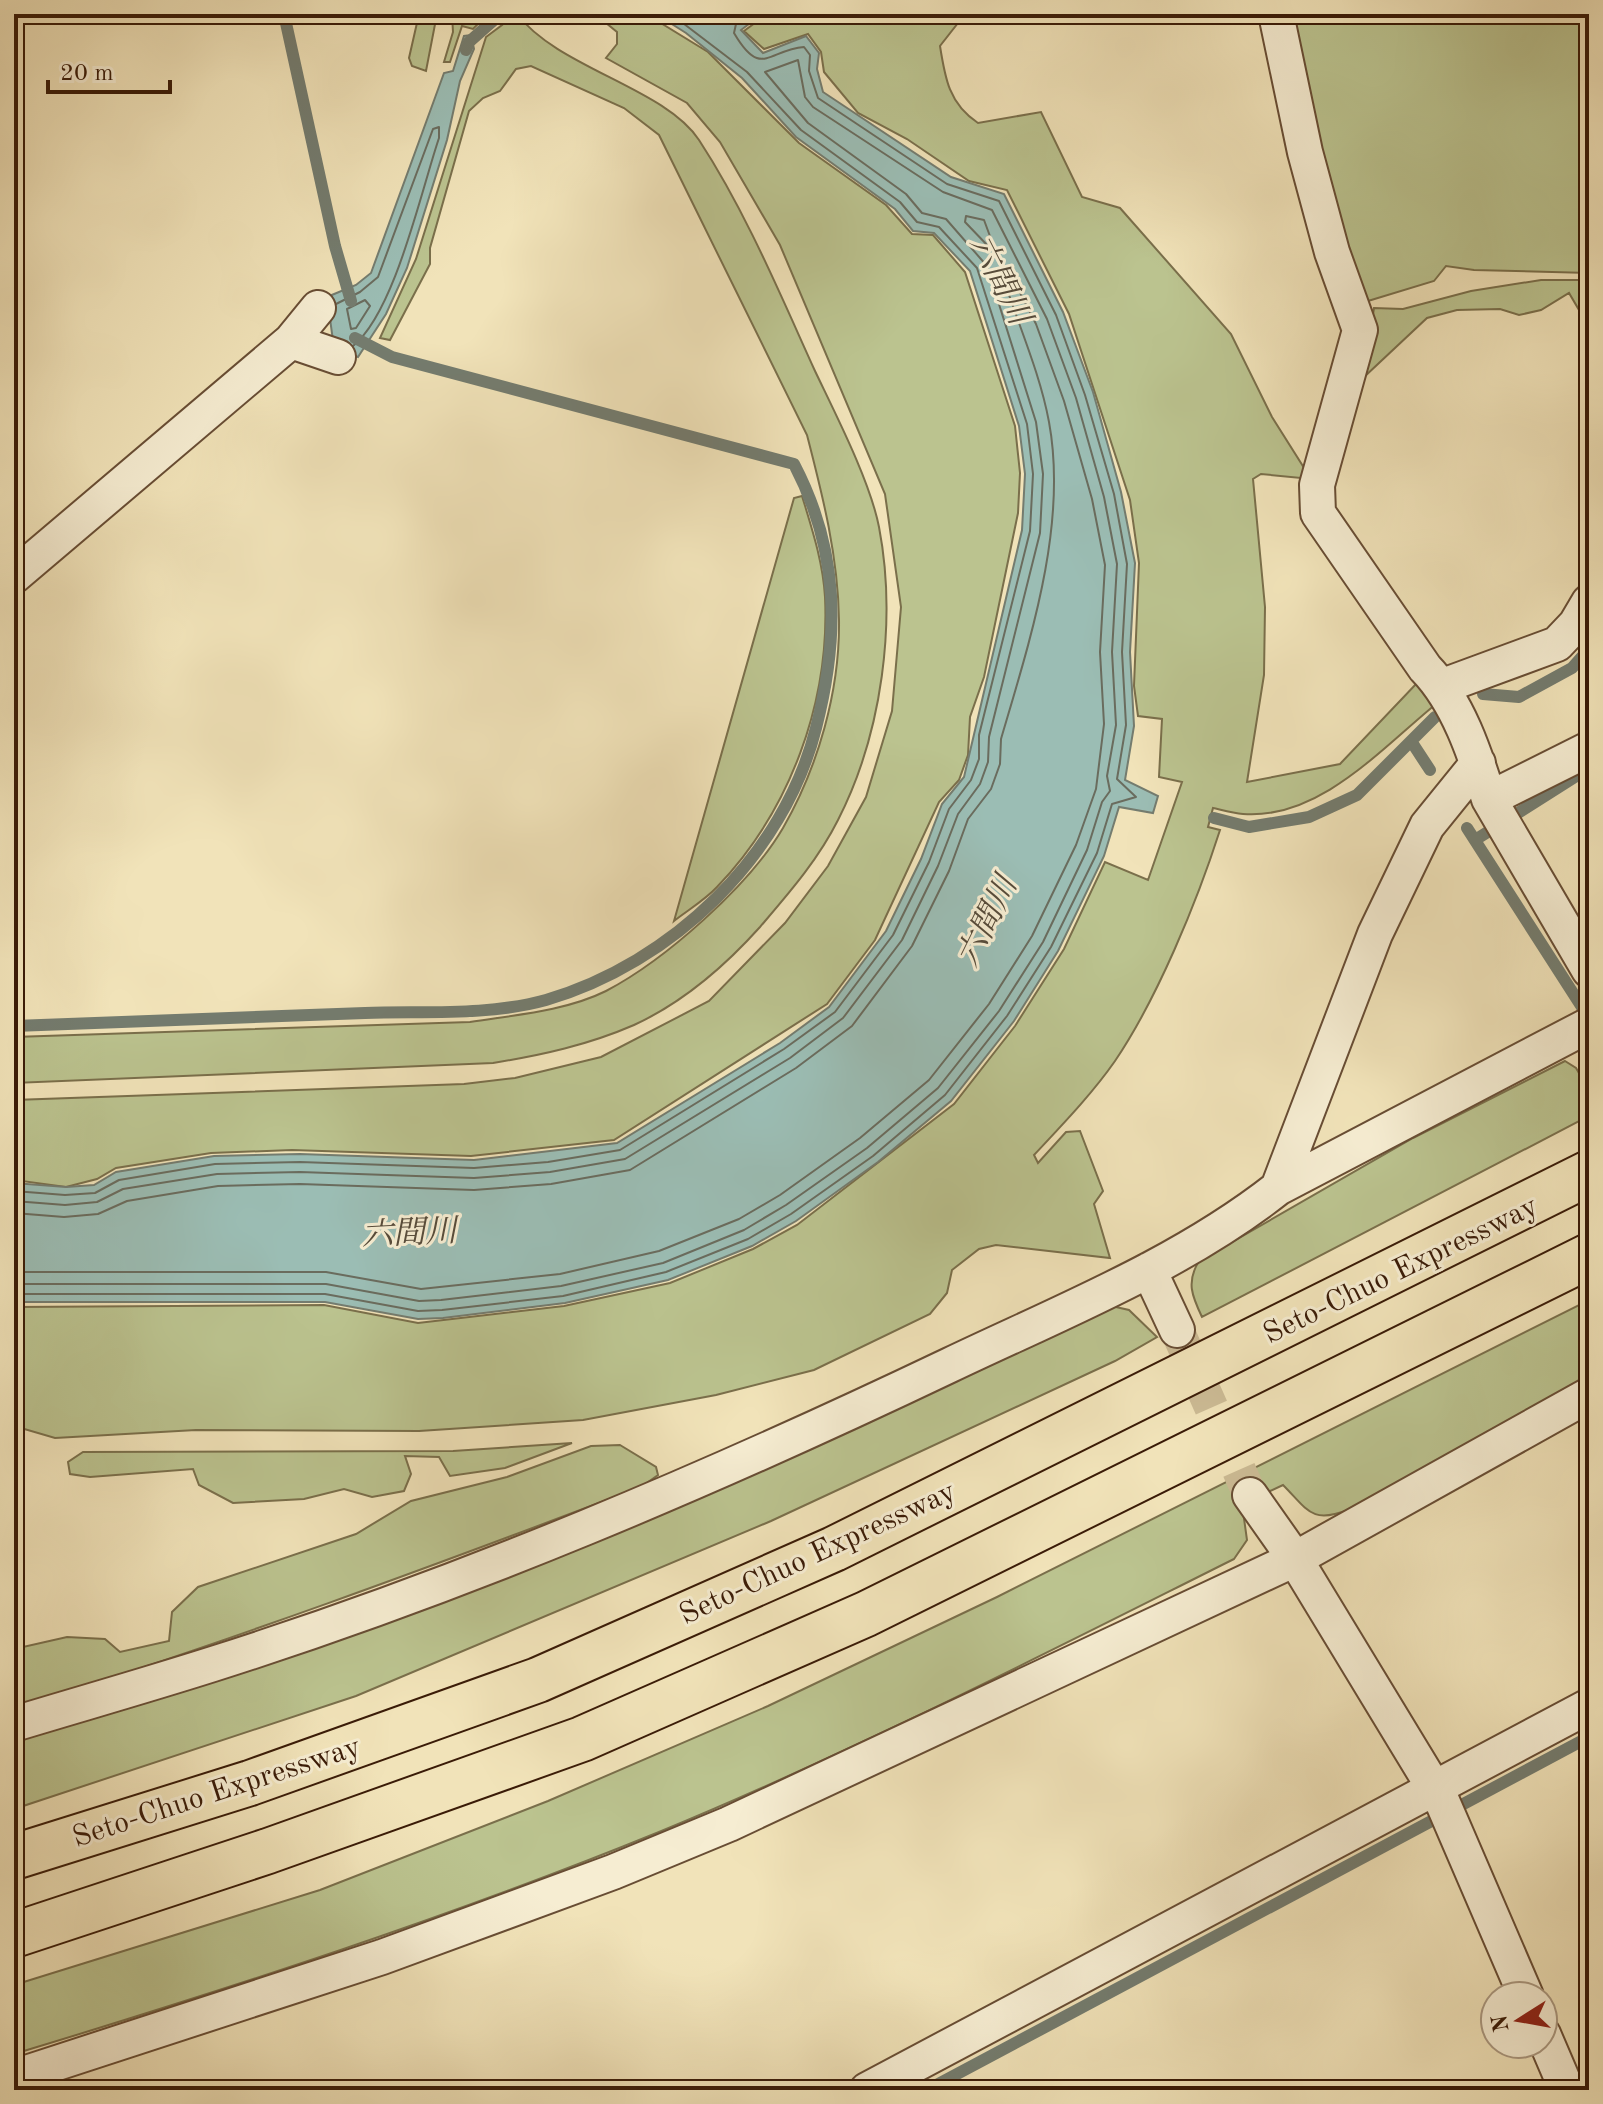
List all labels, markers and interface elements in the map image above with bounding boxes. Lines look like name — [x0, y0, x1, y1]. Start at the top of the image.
scale bar — [48, 44, 170, 94]
text: 20 m — [60, 62, 114, 86]
water label: 六間川 — [962, 229, 1038, 333]
water label: 六間川 — [951, 868, 1025, 972]
street label: Seto-Chuo Expressway — [1259, 1191, 1543, 1350]
water label: 六間川 — [360, 1213, 461, 1253]
street label: Seto-Chuo Expressway — [675, 1477, 961, 1631]
street label: Seto-Chuo Expressway — [69, 1732, 365, 1854]
north arrow — [1479, 1980, 1559, 2060]
text: N — [1489, 2013, 1514, 2034]

